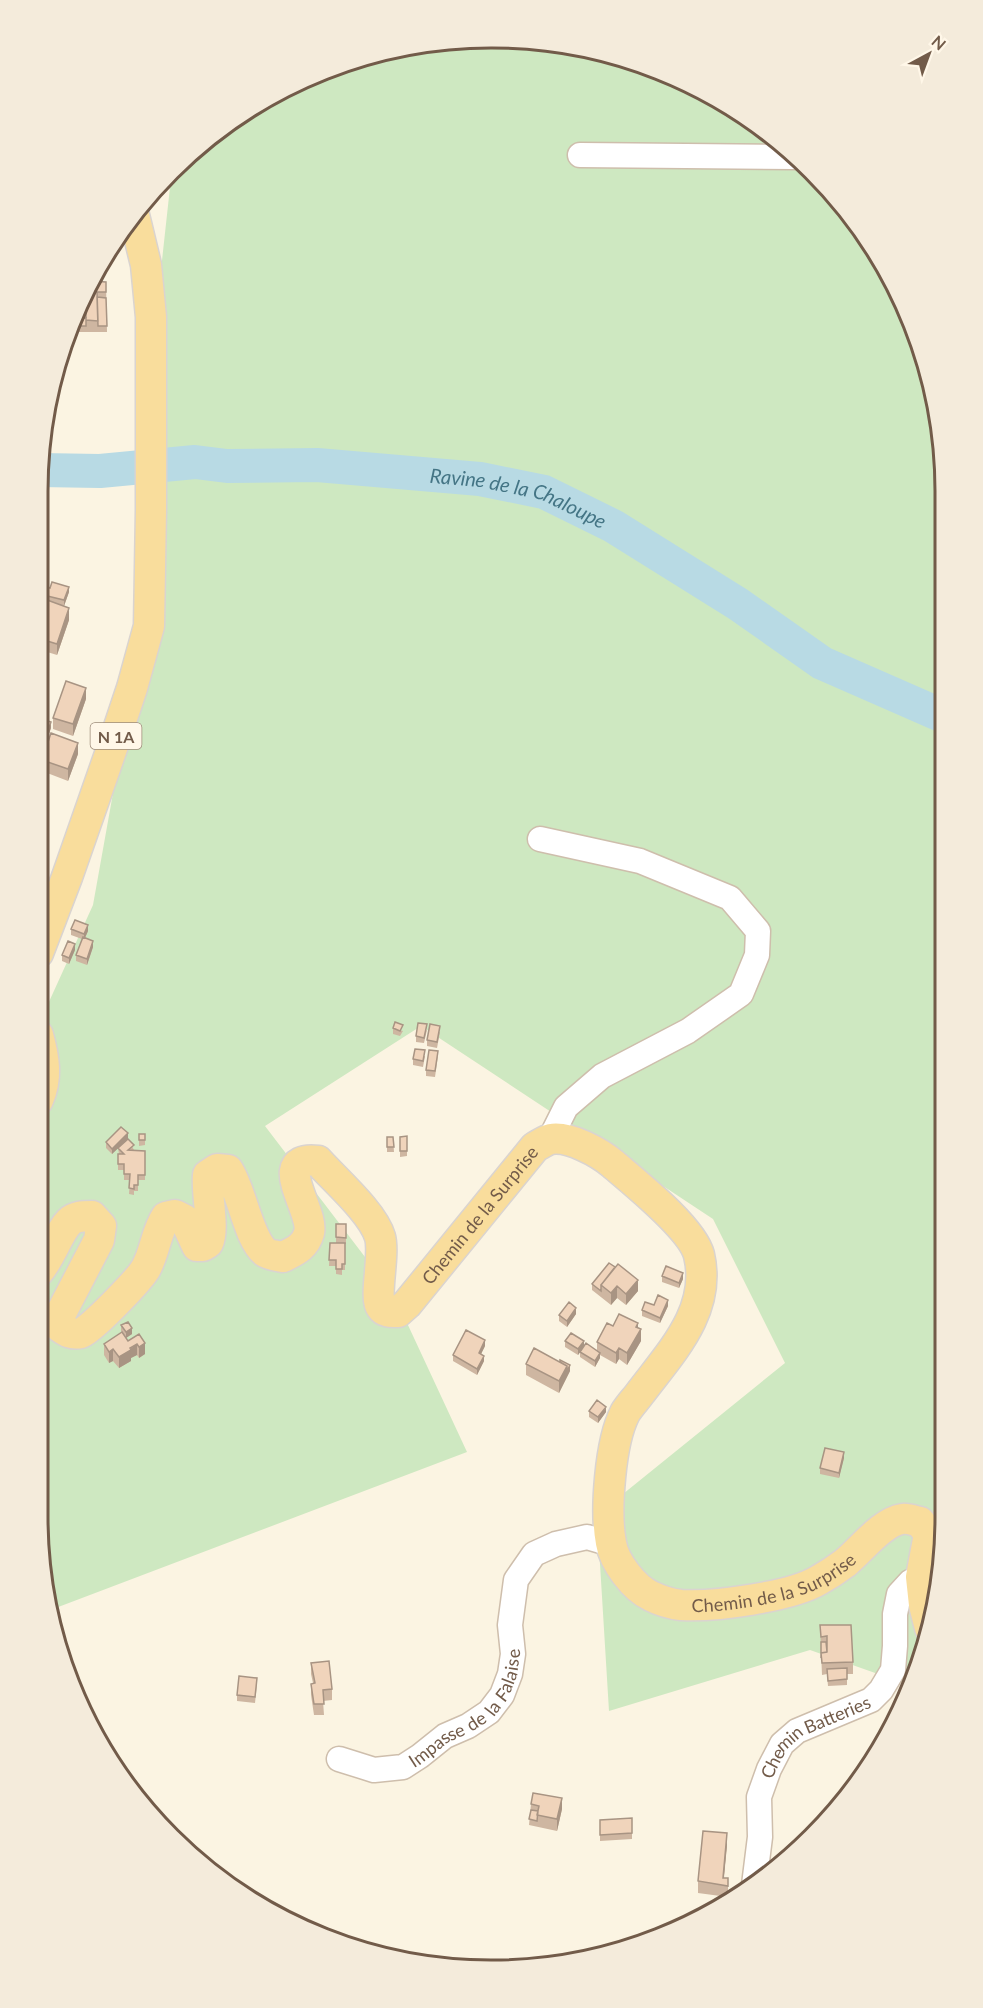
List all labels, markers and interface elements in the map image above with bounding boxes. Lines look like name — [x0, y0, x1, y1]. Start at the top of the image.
north arrow — [899, 24, 959, 84]
text: N — [928, 31, 950, 54]
water label: Ravine de la Chaloupe — [429, 463, 611, 533]
road number: N 1A — [90, 723, 142, 749]
street label: Chemin de la Surprise — [417, 1141, 542, 1289]
street label: Chemin de la Surprise — [691, 1548, 860, 1616]
street label: Impasse de la Falaise — [404, 1648, 524, 1772]
street label: Chemin Batteries — [756, 1690, 874, 1781]

